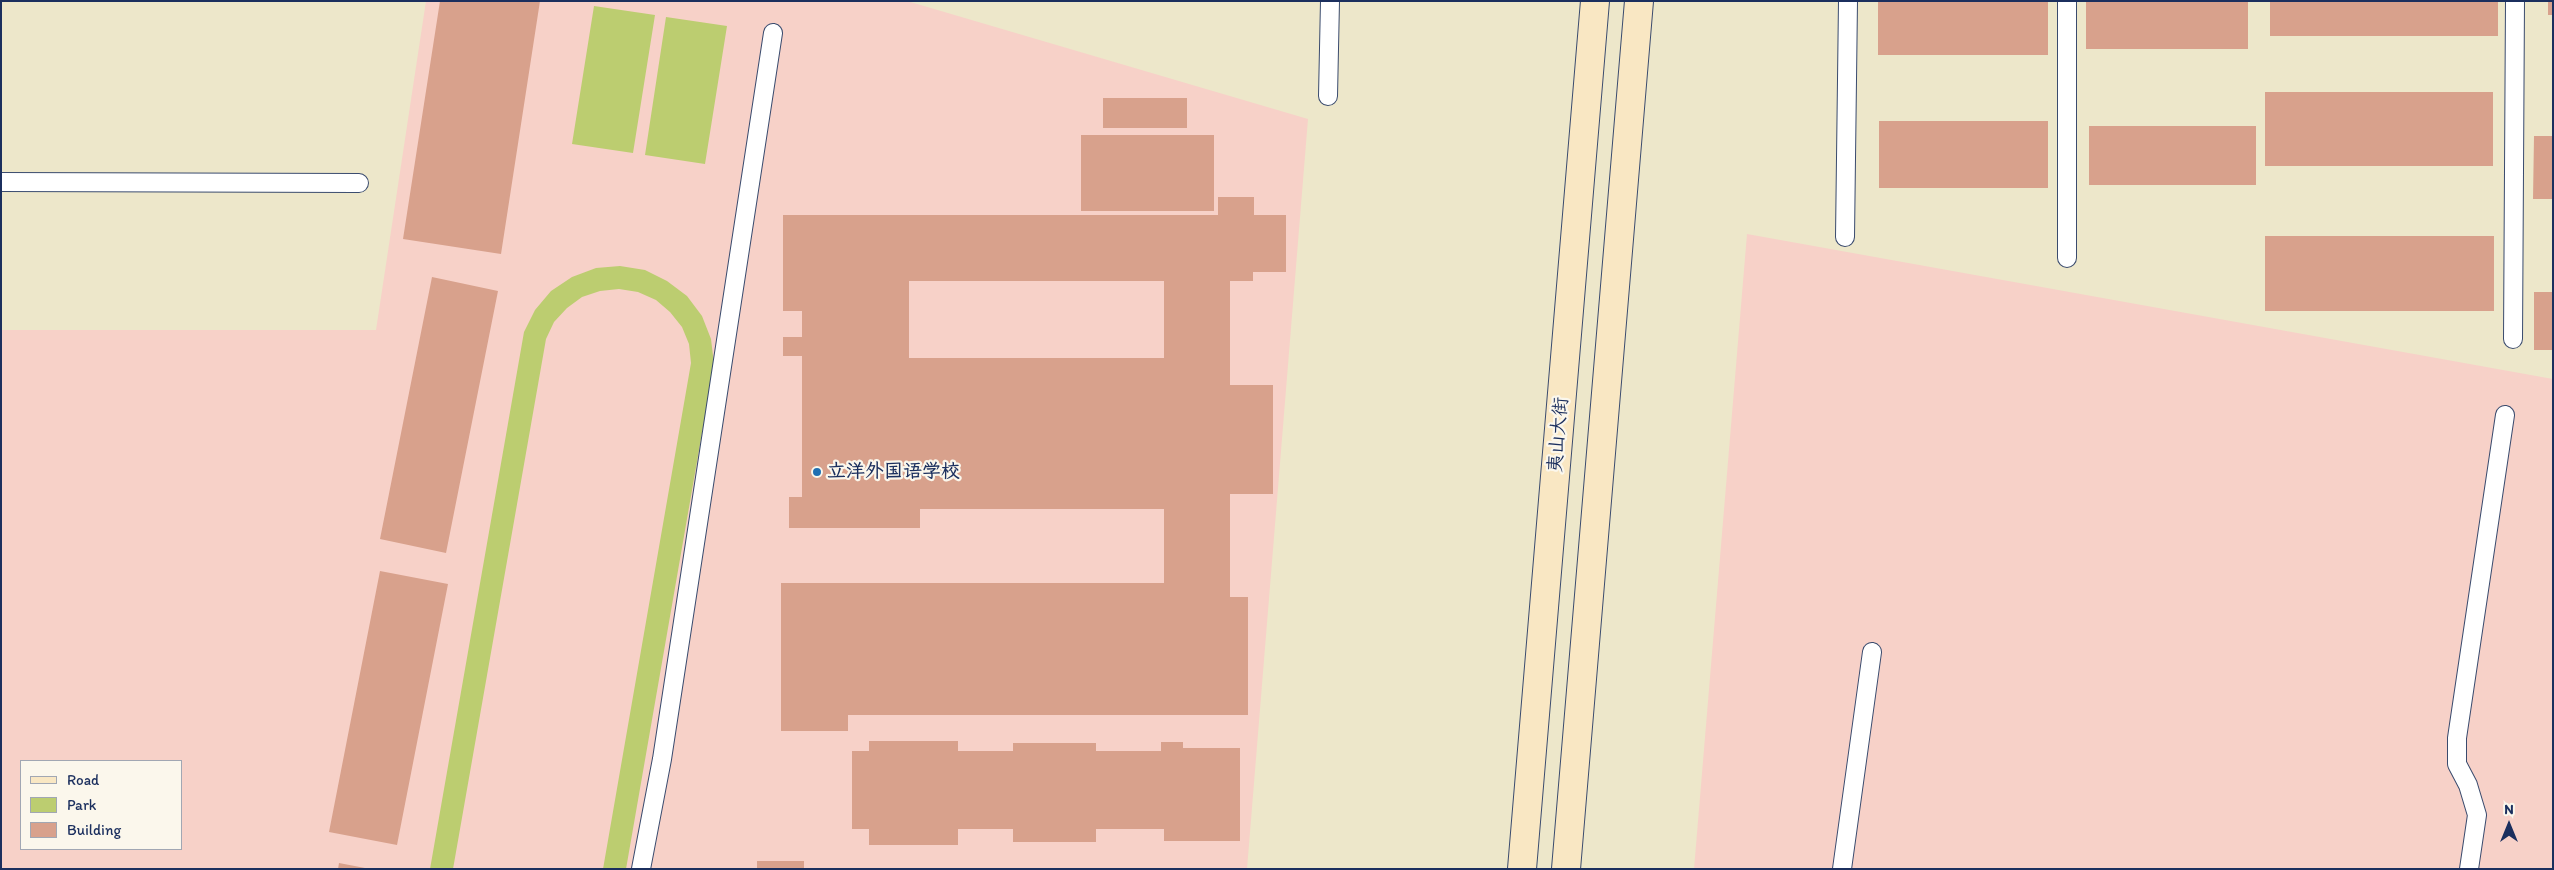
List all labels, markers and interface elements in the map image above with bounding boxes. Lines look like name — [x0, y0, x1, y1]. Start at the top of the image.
street label: 夷山大街 — [1544, 396, 1574, 474]
place label: 立洋外国语学校 — [827, 461, 960, 483]
marker: 立洋外国语学校 — [811, 466, 823, 478]
legend — [20, 760, 182, 850]
text: Road — [67, 771, 99, 789]
text: Park — [67, 796, 97, 814]
north arrow — [2484, 800, 2534, 850]
text: N — [2504, 801, 2514, 818]
text: Building — [67, 821, 121, 839]

